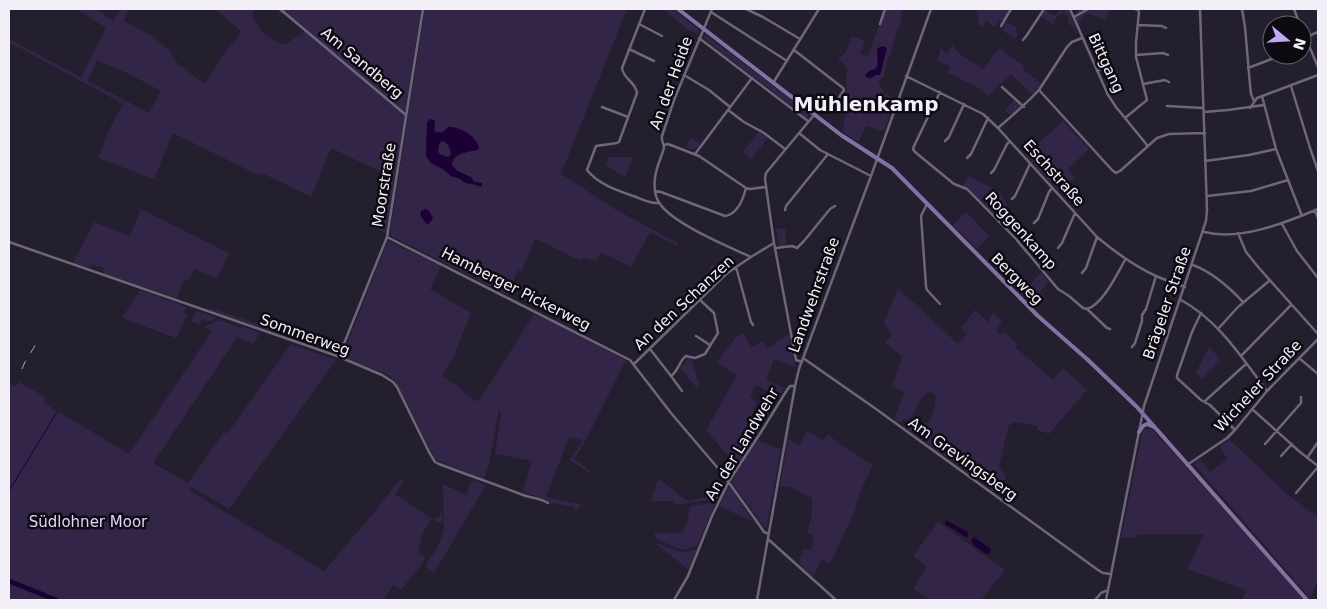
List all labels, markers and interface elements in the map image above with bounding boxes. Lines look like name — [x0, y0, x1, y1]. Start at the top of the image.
north arrow — [1262, 15, 1312, 65]
street label: Am Sandberg — [317, 23, 407, 103]
street label: Bittgang — [1084, 30, 1128, 96]
street label: An der Heide — [646, 34, 696, 132]
text: N — [1290, 36, 1309, 52]
district label: Mühlenkamp — [794, 92, 939, 116]
street label: Eschstraße — [1020, 136, 1088, 210]
street label: Moorstraße — [368, 142, 400, 228]
street label: Roggenkamp — [981, 188, 1061, 274]
street label: Landwehrstraße — [785, 235, 843, 355]
street label: Hamberger Pickerweg — [438, 243, 594, 335]
street label: Brägeler Straße — [1139, 244, 1195, 362]
street label: Bergweg — [987, 249, 1047, 309]
street label: An den Schanzen — [630, 252, 738, 354]
street label: Sommerweg — [258, 310, 352, 360]
street label: Wicheler Straße — [1211, 336, 1305, 436]
street label: An der Landwehr — [701, 384, 783, 503]
street label: Am Grevingsberg — [905, 413, 1021, 505]
park label: Südlohner Moor — [29, 513, 148, 531]

